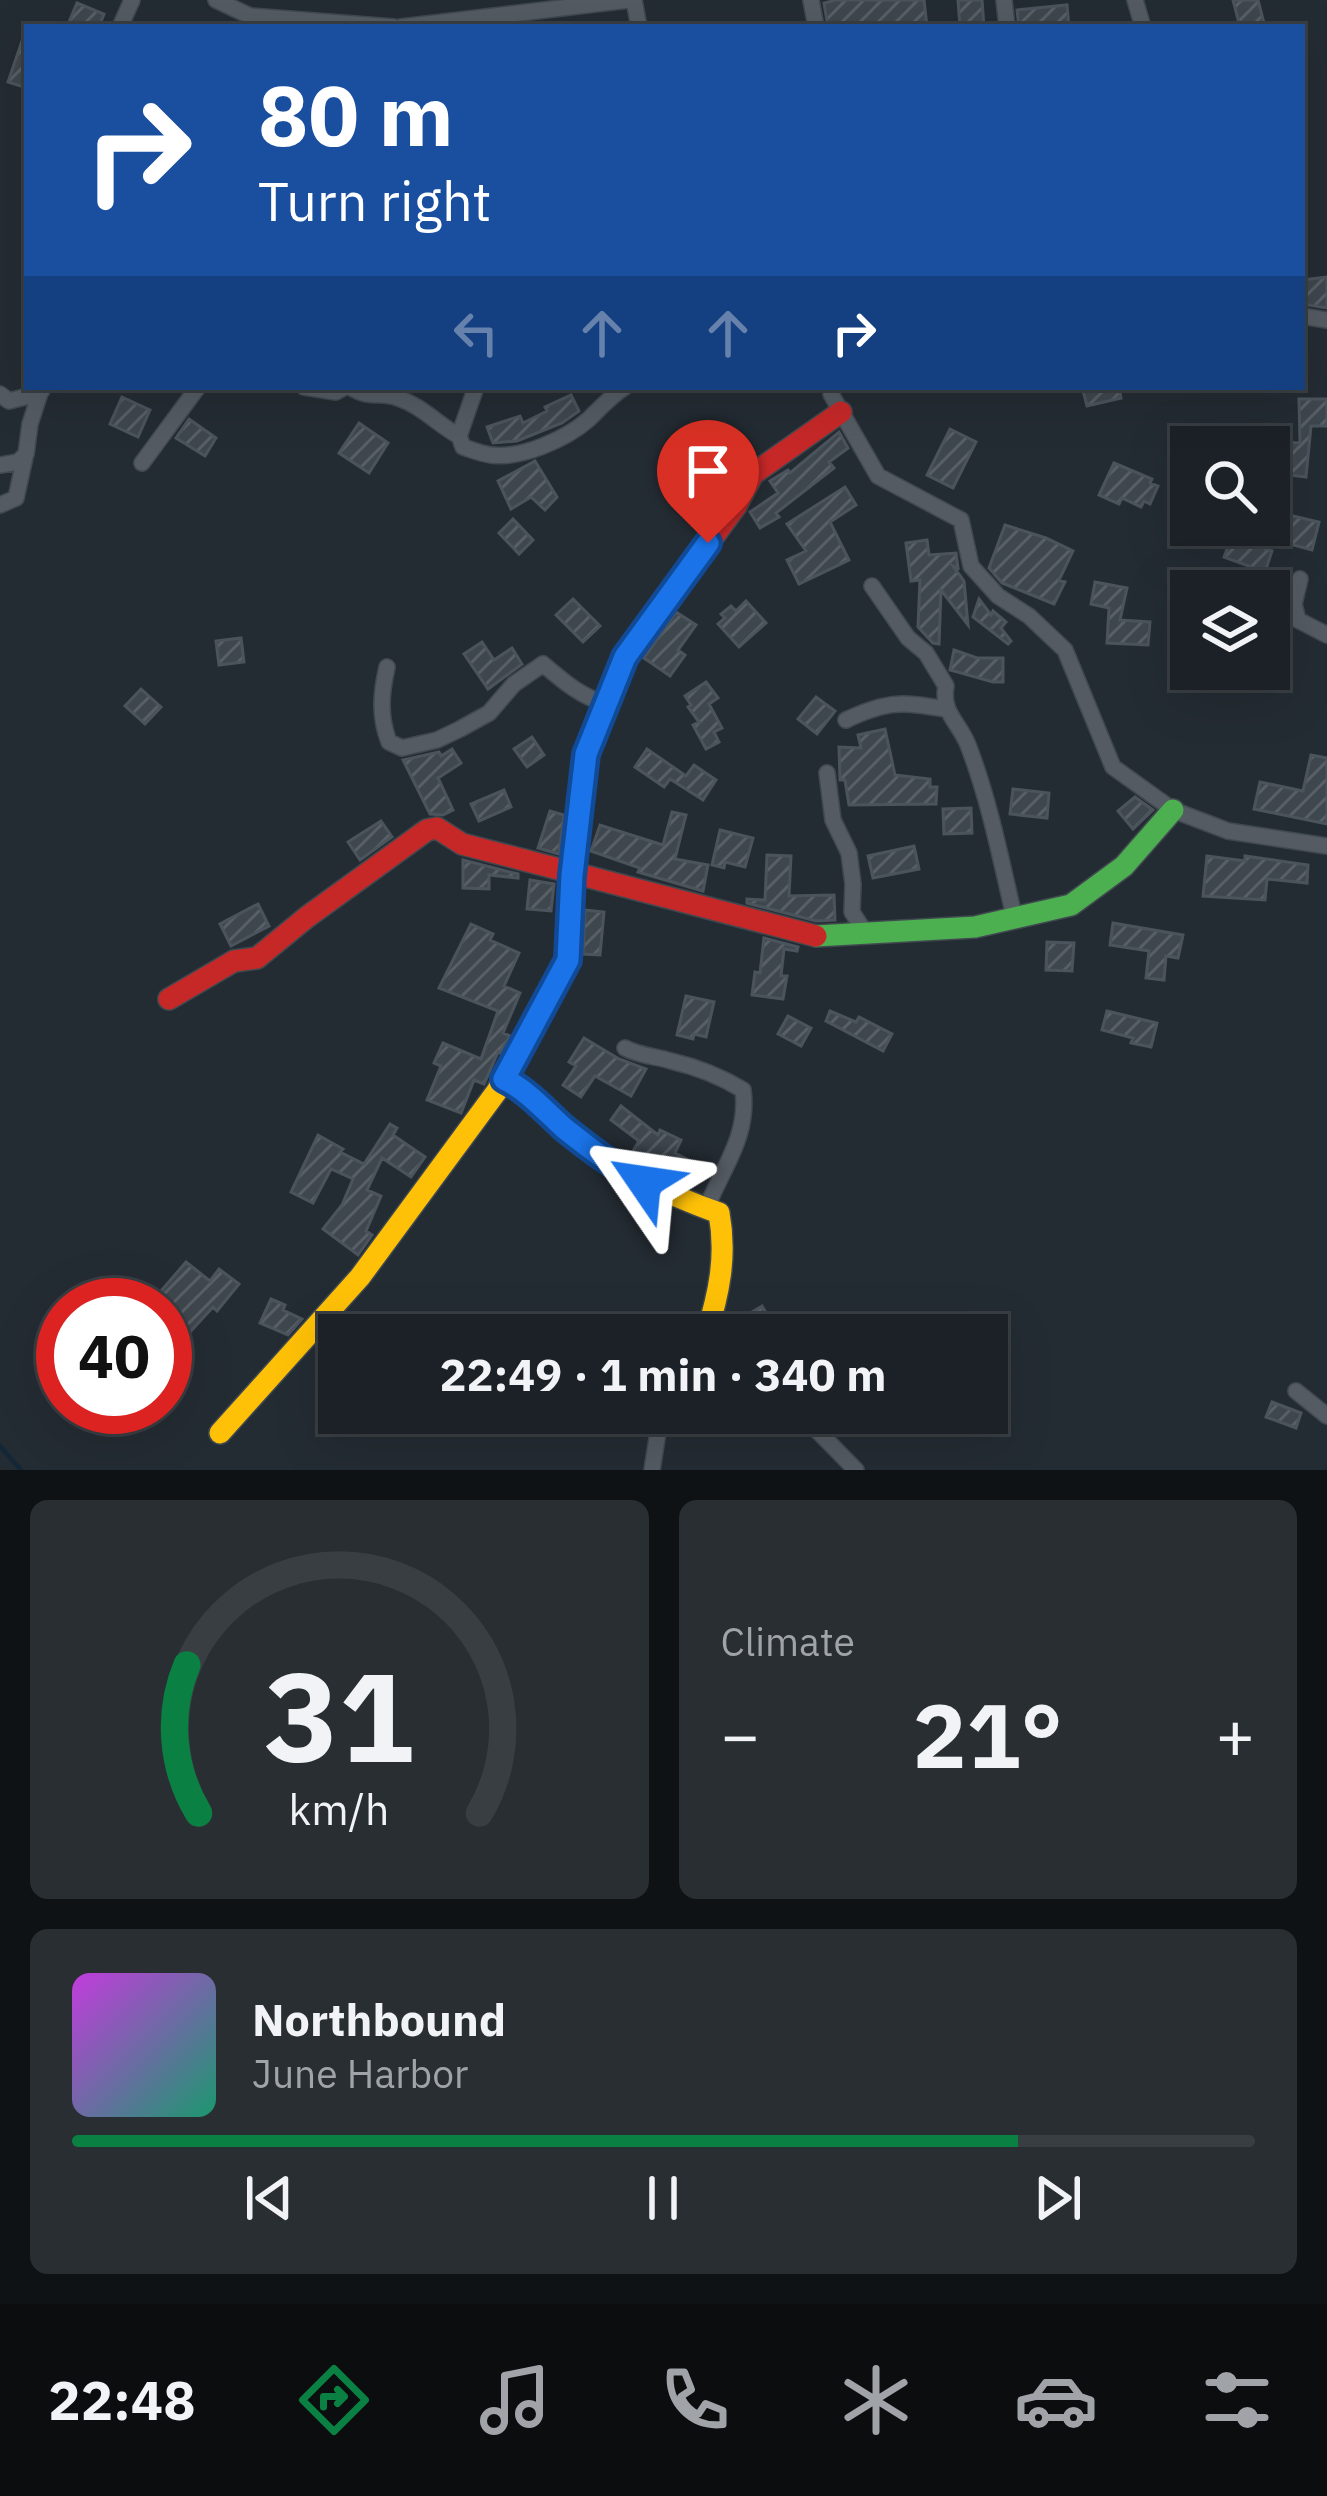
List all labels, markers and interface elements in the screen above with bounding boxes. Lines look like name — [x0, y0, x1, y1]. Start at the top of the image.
text: 80 m — [258, 60, 454, 169]
icon: right — [60, 72, 216, 228]
text: Turn right — [258, 166, 492, 236]
icon: left — [443, 300, 509, 366]
icon: ahead — [569, 300, 635, 366]
icon: ahead — [695, 300, 761, 366]
icon: right — [821, 300, 887, 366]
pin — [657, 420, 759, 543]
map controls — [1170, 426, 1290, 690]
button: search — [1170, 426, 1290, 546]
icon: arrive — [675, 438, 741, 504]
button: layers — [1170, 570, 1290, 690]
position arrow — [581, 1119, 707, 1245]
speed limit sign: 40 — [36, 1278, 192, 1434]
text: 22:49 · 1 min · 340 m — [440, 1345, 886, 1403]
text: Climate — [721, 1616, 855, 1667]
text: 31 — [264, 1634, 414, 1796]
text: 21° — [913, 1676, 1063, 1793]
text: − — [721, 1691, 760, 1777]
text: + — [1215, 1691, 1255, 1777]
text: km/h — [289, 1780, 390, 1836]
text: Northbound — [252, 1990, 506, 2048]
text: June Harbor — [252, 2048, 468, 2099]
icon: previous — [236, 2165, 302, 2231]
icon: pause — [630, 2165, 696, 2231]
icon: next — [1025, 2165, 1091, 2231]
icon: directions — [292, 2358, 376, 2442]
icon: music — [473, 2358, 557, 2442]
icon: phone — [653, 2358, 737, 2442]
icon: climate — [834, 2358, 918, 2442]
icon: car — [1014, 2358, 1098, 2442]
icon: filters — [1195, 2358, 1279, 2442]
text: 22:48 — [48, 2365, 196, 2435]

